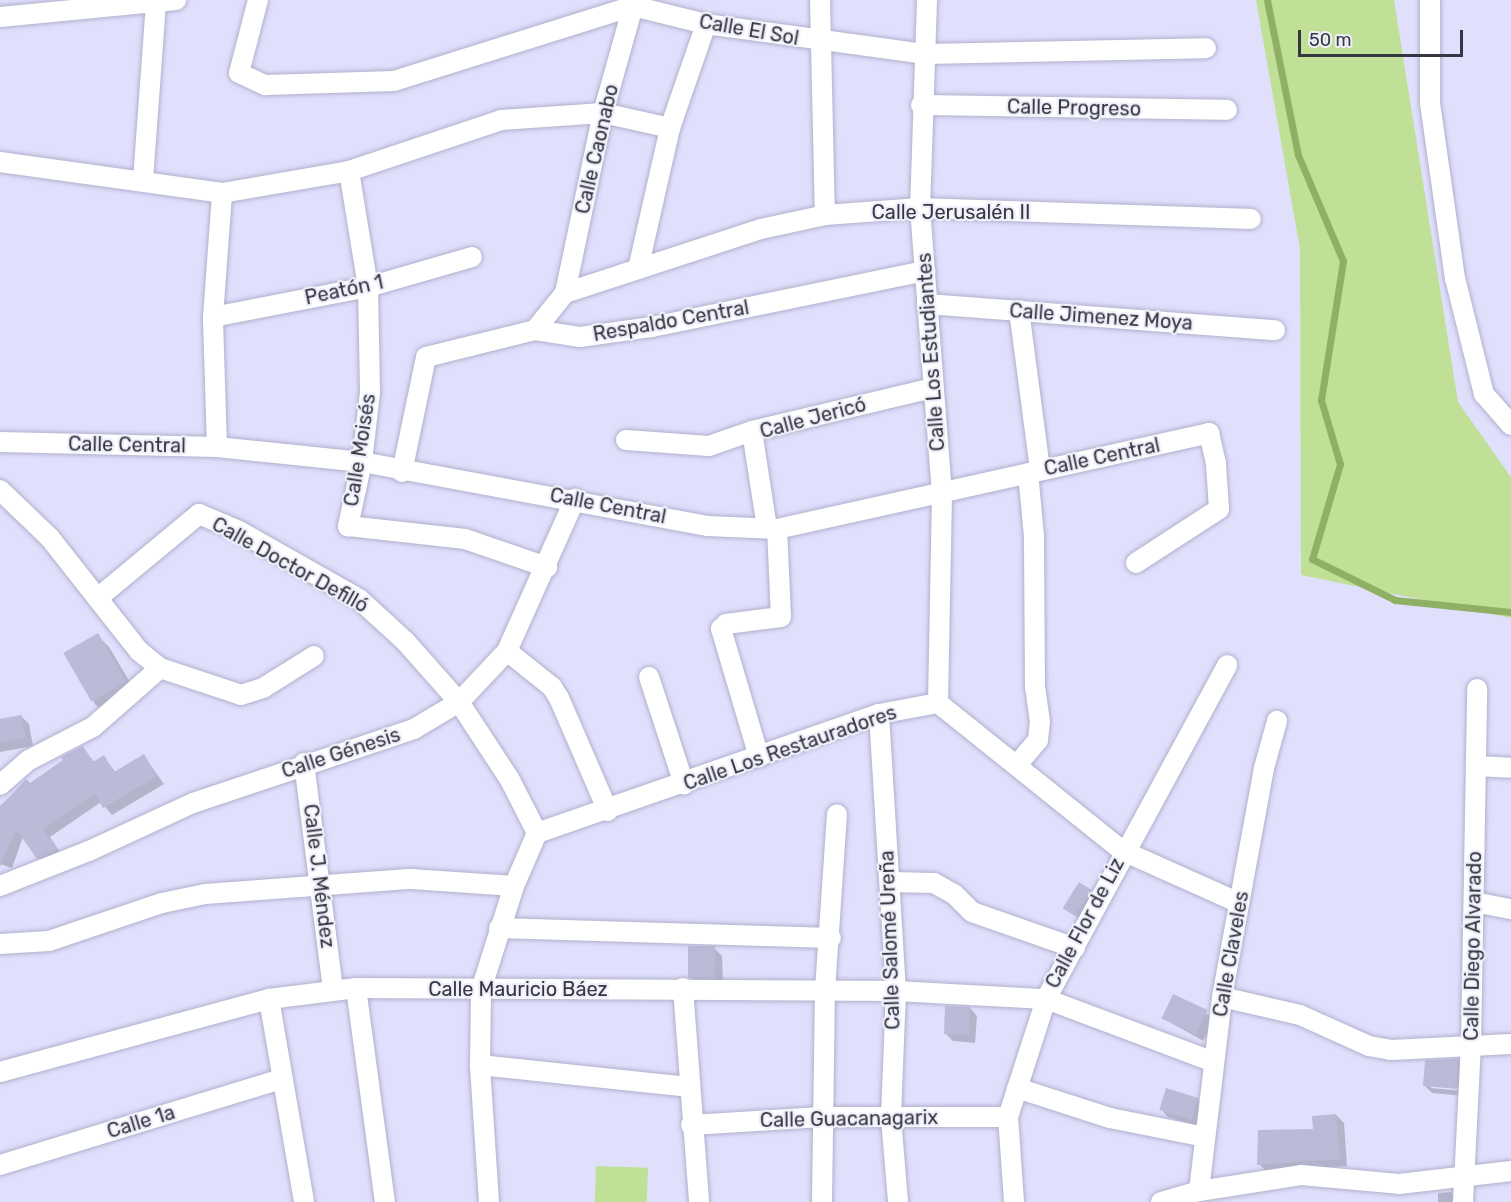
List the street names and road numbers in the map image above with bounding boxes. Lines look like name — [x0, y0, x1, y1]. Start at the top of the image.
street label: Calle El Sol — [697, 9, 801, 51]
street label: Calle Caonabo — [570, 82, 624, 216]
street label: Calle Progreso — [1007, 95, 1141, 121]
street label: Calle Jerusalén II — [872, 200, 1030, 224]
street label: Calle Los Estudiantes — [912, 252, 950, 452]
street label: Peatón 1 — [303, 270, 385, 310]
street label: Respaldo Central — [591, 295, 751, 347]
street label: Calle Jimenez Moya — [1009, 299, 1193, 335]
street label: Calle Moisés — [339, 392, 381, 508]
street label: Calle Jericó — [757, 392, 869, 444]
street label: Calle Central — [68, 432, 186, 458]
street label: Calle Central — [1042, 433, 1162, 481]
street label: Calle Central — [548, 483, 668, 529]
street label: Calle Doctor Defilló — [208, 512, 372, 618]
street label: Calle Los Restauradores — [680, 700, 900, 796]
street label: Calle Génesis — [279, 722, 403, 784]
street label: Calle J. Méndez — [298, 803, 340, 949]
street label: Calle Salomé Ureña — [875, 850, 905, 1030]
street label: Calle Diego Alvarado — [1459, 851, 1487, 1041]
street label: Calle Flor de Liz — [1040, 853, 1130, 993]
street label: Calle Claveles — [1208, 889, 1254, 1019]
street label: Calle Mauricio Báez — [428, 977, 608, 1001]
street label: Calle 1a — [104, 1100, 178, 1144]
street label: Calle Guacanagarix — [760, 1105, 938, 1133]

